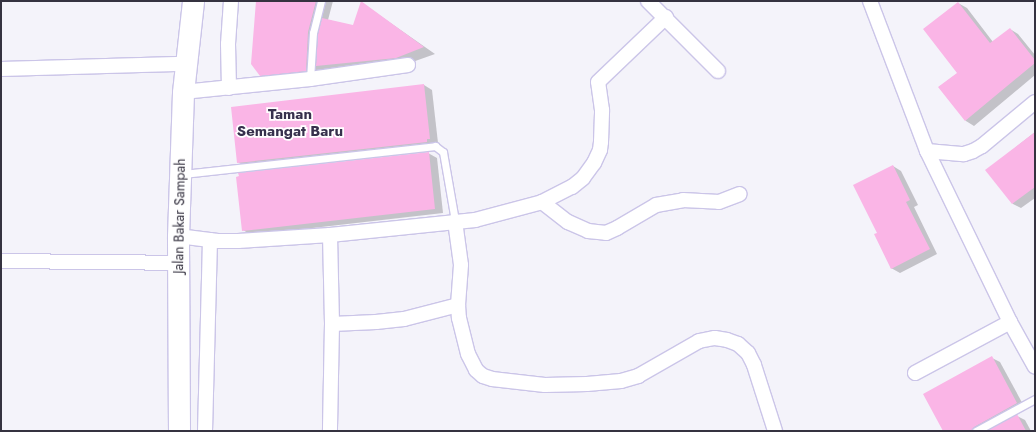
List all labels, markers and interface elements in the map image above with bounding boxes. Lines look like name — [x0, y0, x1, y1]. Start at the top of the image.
district label: Taman Semangat Baru — [237, 105, 343, 140]
street label: Jalan Bakar Sampah — [170, 158, 188, 274]

